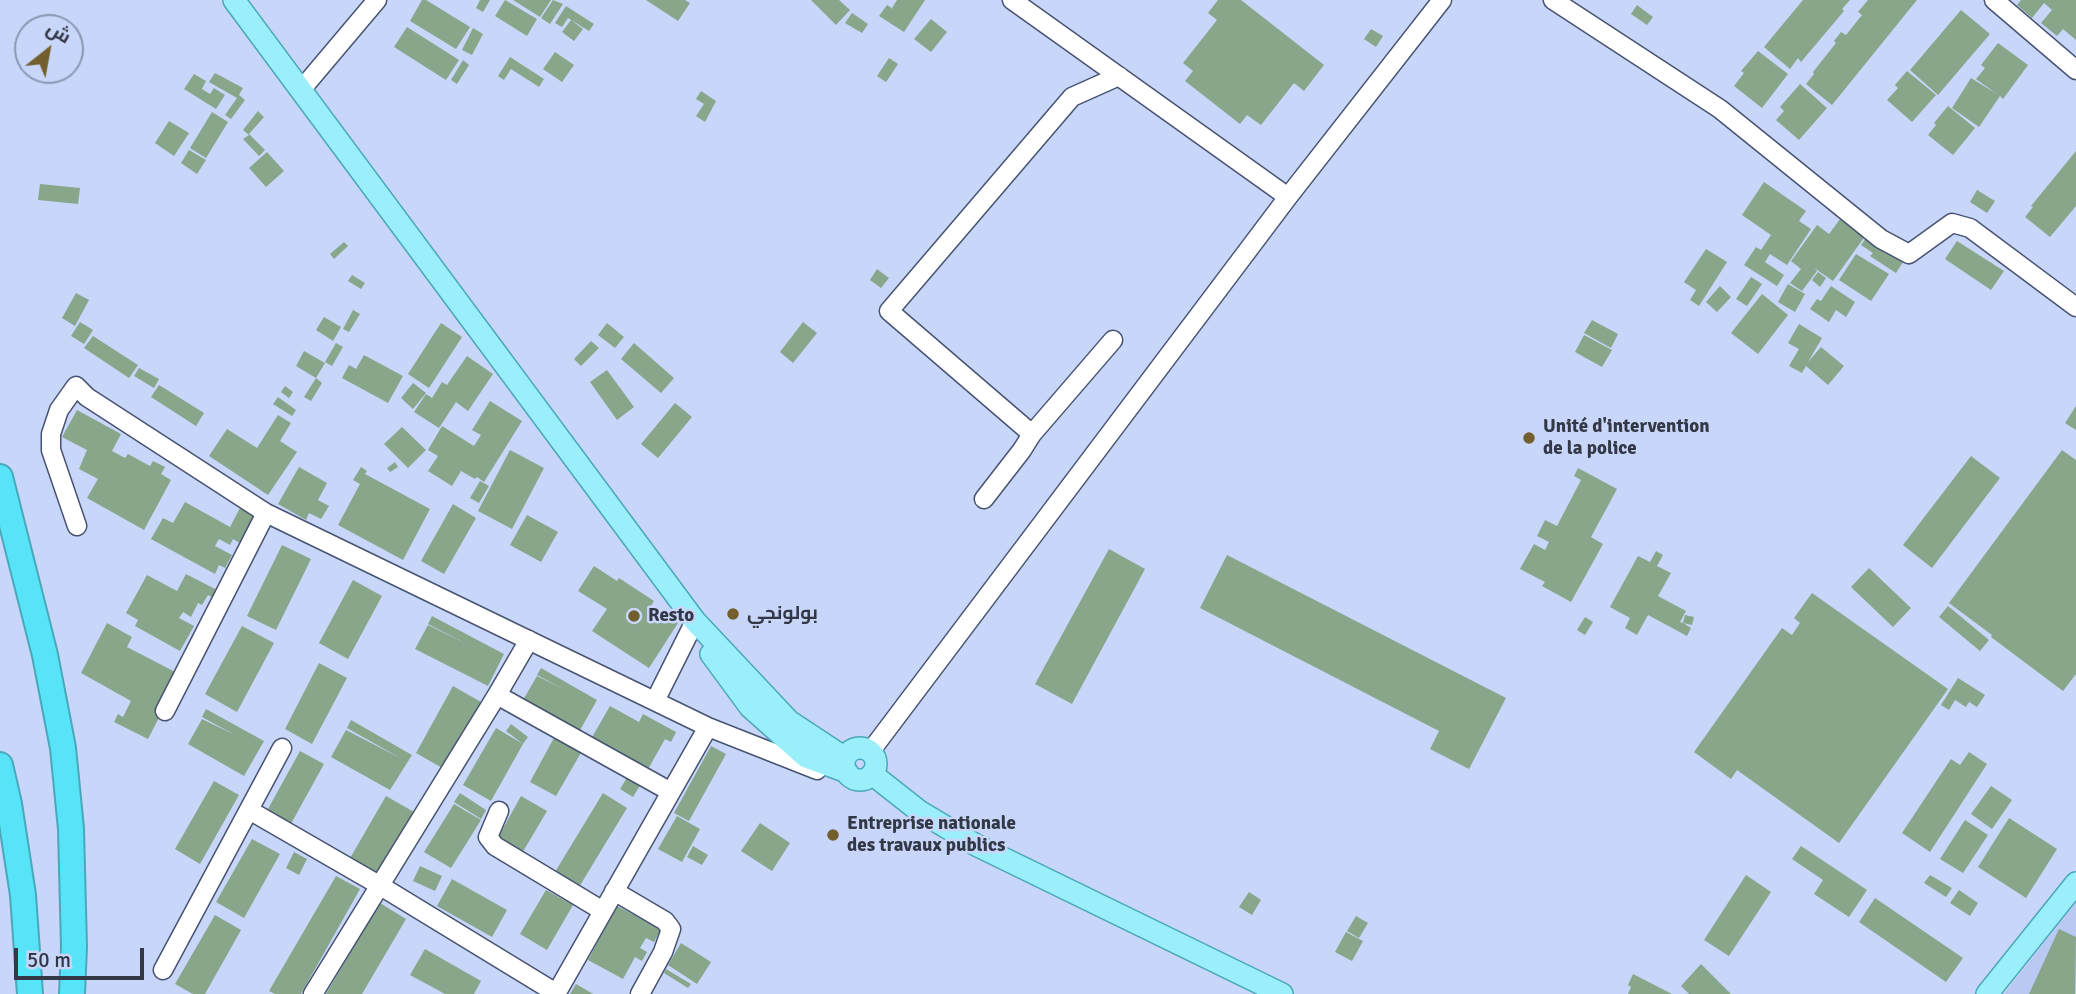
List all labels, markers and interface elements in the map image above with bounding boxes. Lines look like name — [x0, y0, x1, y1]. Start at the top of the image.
north arrow — [14, 14, 84, 84]
text: ش — [42, 16, 75, 49]
place label: Unité d'intervention de la police — [1543, 416, 1710, 460]
marker: Unité d'intervention de la police — [1521, 430, 1537, 446]
place label: بولونجي — [747, 603, 818, 625]
place label: Resto — [648, 605, 694, 627]
marker: بولونجي — [725, 606, 741, 622]
marker: Resto — [626, 608, 642, 624]
place label: Entreprise nationale des travaux publics — [847, 813, 1016, 857]
marker: Entreprise nationale des travaux publics — [825, 827, 841, 843]
scale bar — [18, 934, 147, 978]
text: 50 m — [27, 947, 71, 973]

